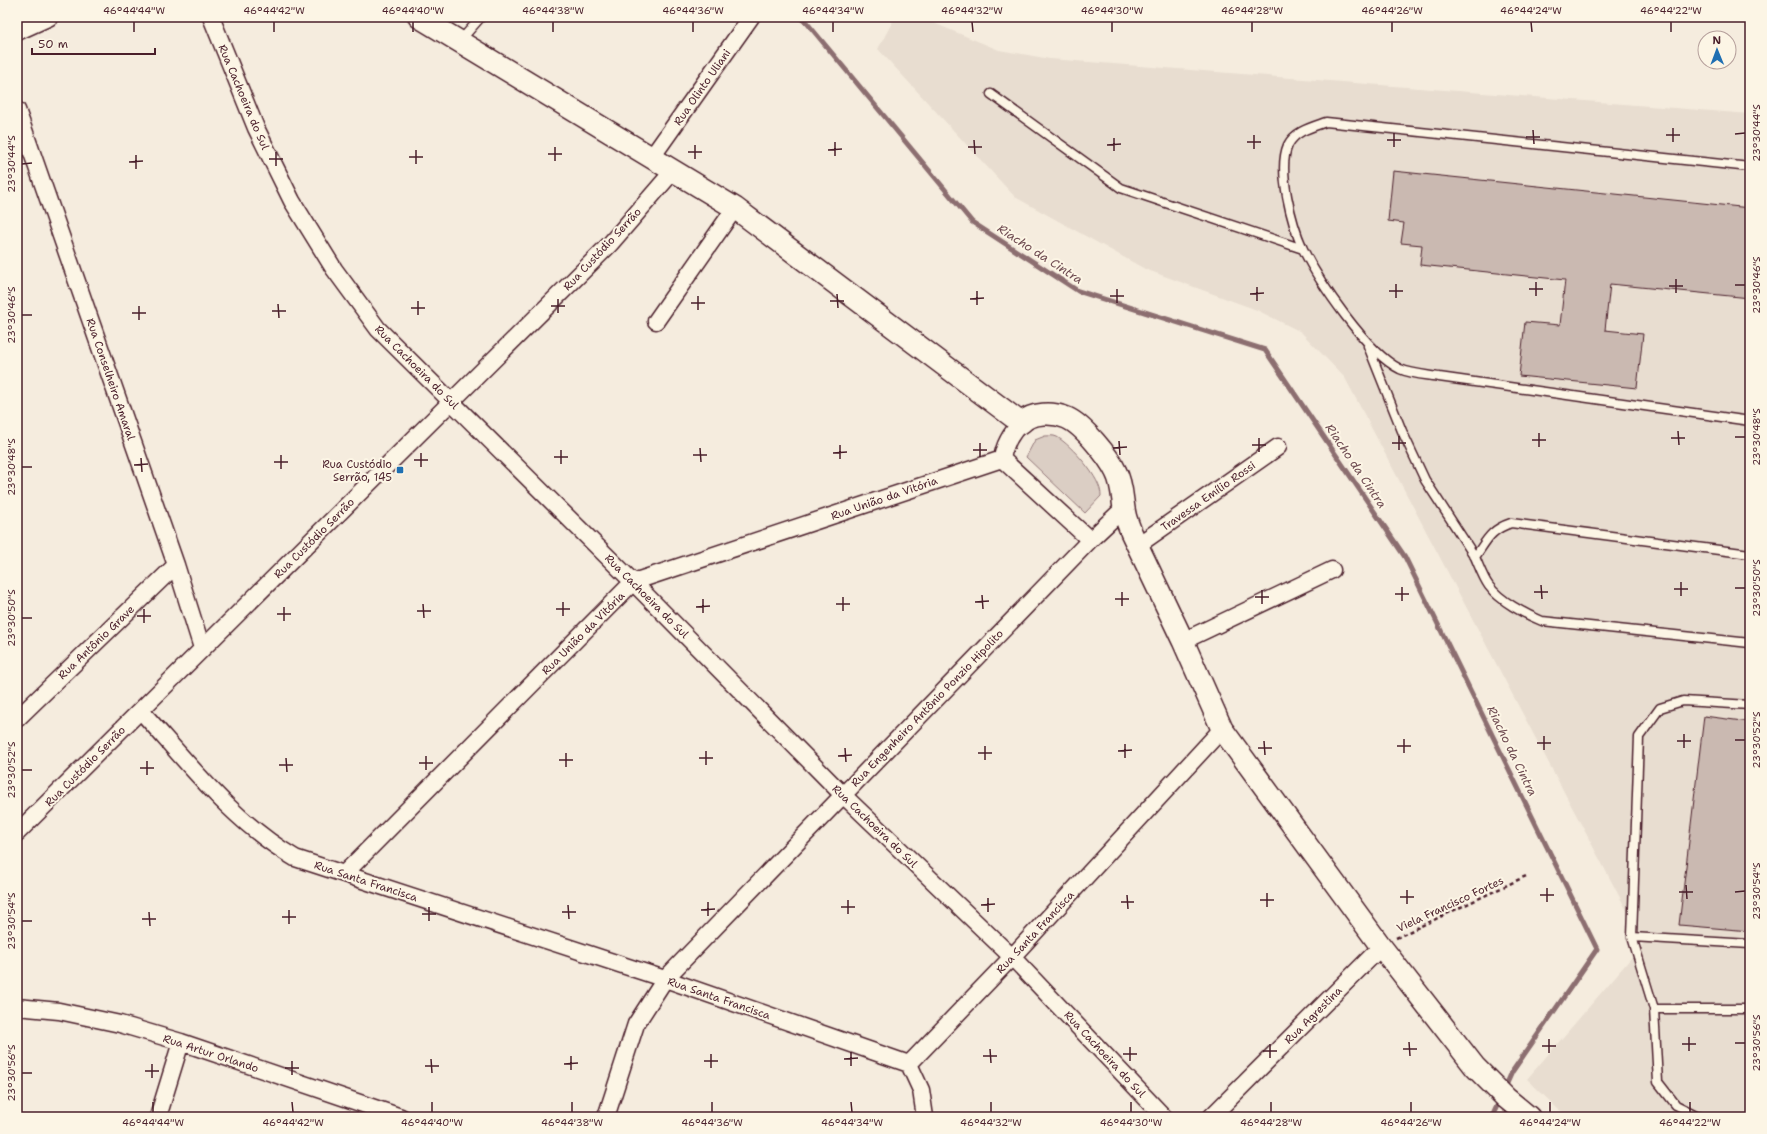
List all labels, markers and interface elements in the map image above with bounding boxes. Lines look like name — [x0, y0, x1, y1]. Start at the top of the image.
text: 46°44'44"W — [103, 4, 165, 17]
text: 46°44'42"W — [243, 4, 305, 17]
text: 46°44'40"W — [382, 4, 445, 17]
text: 46°44'38"W — [522, 4, 584, 17]
text: 46°44'36"W — [662, 4, 724, 17]
text: 46°44'34"W — [802, 4, 864, 17]
text: 46°44'32"W — [941, 4, 1003, 17]
text: 46°44'30"W — [1081, 4, 1144, 17]
text: 46°44'28"W — [1221, 4, 1283, 17]
text: 46°44'26"W — [1361, 4, 1423, 17]
text: 46°44'24"W — [1500, 4, 1562, 17]
text: 46°44'22"W — [1640, 4, 1702, 17]
scale bar — [32, 30, 155, 56]
north arrow — [1697, 30, 1737, 70]
text: N — [1712, 33, 1722, 48]
text: 50 m — [38, 36, 68, 52]
street label: Rua Cachoeira do Sul — [215, 42, 273, 153]
street label: Rua Olinto Uliani — [670, 46, 734, 128]
text: 23°30'44"S — [1750, 104, 1763, 162]
text: 23°30'44"S — [5, 135, 18, 193]
street label: Rua Custódio Serrão — [560, 204, 645, 294]
water label: Riacho da Cintra — [994, 220, 1086, 288]
text: 23°30'46"S — [1750, 256, 1763, 314]
text: 23°30'46"S — [5, 286, 18, 344]
street label: Rua Conselheiro Amaral — [83, 316, 139, 443]
street label: Rua Cachoeira do Sul — [371, 322, 462, 413]
text: 23°30'48"S — [1750, 408, 1763, 466]
water label: Riacho da Cintra — [1322, 421, 1390, 511]
text: 23°30'48"S — [5, 438, 18, 496]
place label: Rua Custódio Serrão, 145 — [322, 457, 392, 485]
street label: Travessa Emílio Rossi — [1158, 458, 1259, 535]
marker: Rua Custódio Serrão, 145 — [395, 465, 405, 475]
street label: Rua União da Vitória — [829, 473, 940, 524]
street label: Rua Custódio Serrão — [271, 495, 358, 582]
street label: Rua Cachoeira do Sul — [601, 551, 692, 642]
text: 23°30'50"S — [1750, 559, 1763, 617]
street label: Rua União da Vitória — [539, 588, 628, 678]
text: 23°30'50"S — [5, 589, 18, 647]
street label: Rua Antônio Grave — [55, 602, 138, 683]
street label: Rua Engenheiro Antônio Ponzio Hipolito — [848, 626, 1007, 790]
water label: Riacho da Cintra — [1483, 703, 1541, 799]
text: 23°30'52"S — [1750, 711, 1763, 769]
street label: Rua Custódio Serrão — [42, 723, 129, 810]
text: 23°30'52"S — [5, 741, 18, 799]
street label: Rua Cachoeira do Sul — [829, 782, 921, 872]
street label: Rua Santa Francisca — [312, 858, 420, 905]
text: 23°30'54"S — [1750, 862, 1763, 920]
street label: Viela Francisco Fortes — [1394, 873, 1506, 936]
street label: Rua Santa Francisca — [993, 888, 1078, 977]
text: 23°30'54"S — [5, 892, 18, 950]
street label: Rua Santa Francisca — [665, 974, 772, 1023]
street label: Rua Agrestina — [1281, 983, 1346, 1047]
street label: Rua Cachoeira do Sul — [1061, 1008, 1149, 1101]
text: 23°30'56"S — [1750, 1014, 1763, 1071]
street label: Rua Artur Orlando — [161, 1031, 261, 1076]
text: 23°30'56"S — [5, 1044, 18, 1101]
text: 46°44'44"W — [122, 1116, 184, 1129]
text: 46°44'42"W — [262, 1116, 324, 1129]
text: 46°44'40"W — [401, 1116, 464, 1129]
text: 46°44'38"W — [541, 1116, 603, 1129]
text: 46°44'36"W — [681, 1116, 743, 1129]
text: 46°44'34"W — [821, 1116, 883, 1129]
text: 46°44'32"W — [960, 1116, 1022, 1129]
text: 46°44'30"W — [1100, 1116, 1163, 1129]
text: 46°44'28"W — [1240, 1116, 1302, 1129]
text: 46°44'26"W — [1380, 1116, 1442, 1129]
text: 46°44'24"W — [1519, 1116, 1581, 1129]
text: 46°44'22"W — [1659, 1116, 1721, 1129]

